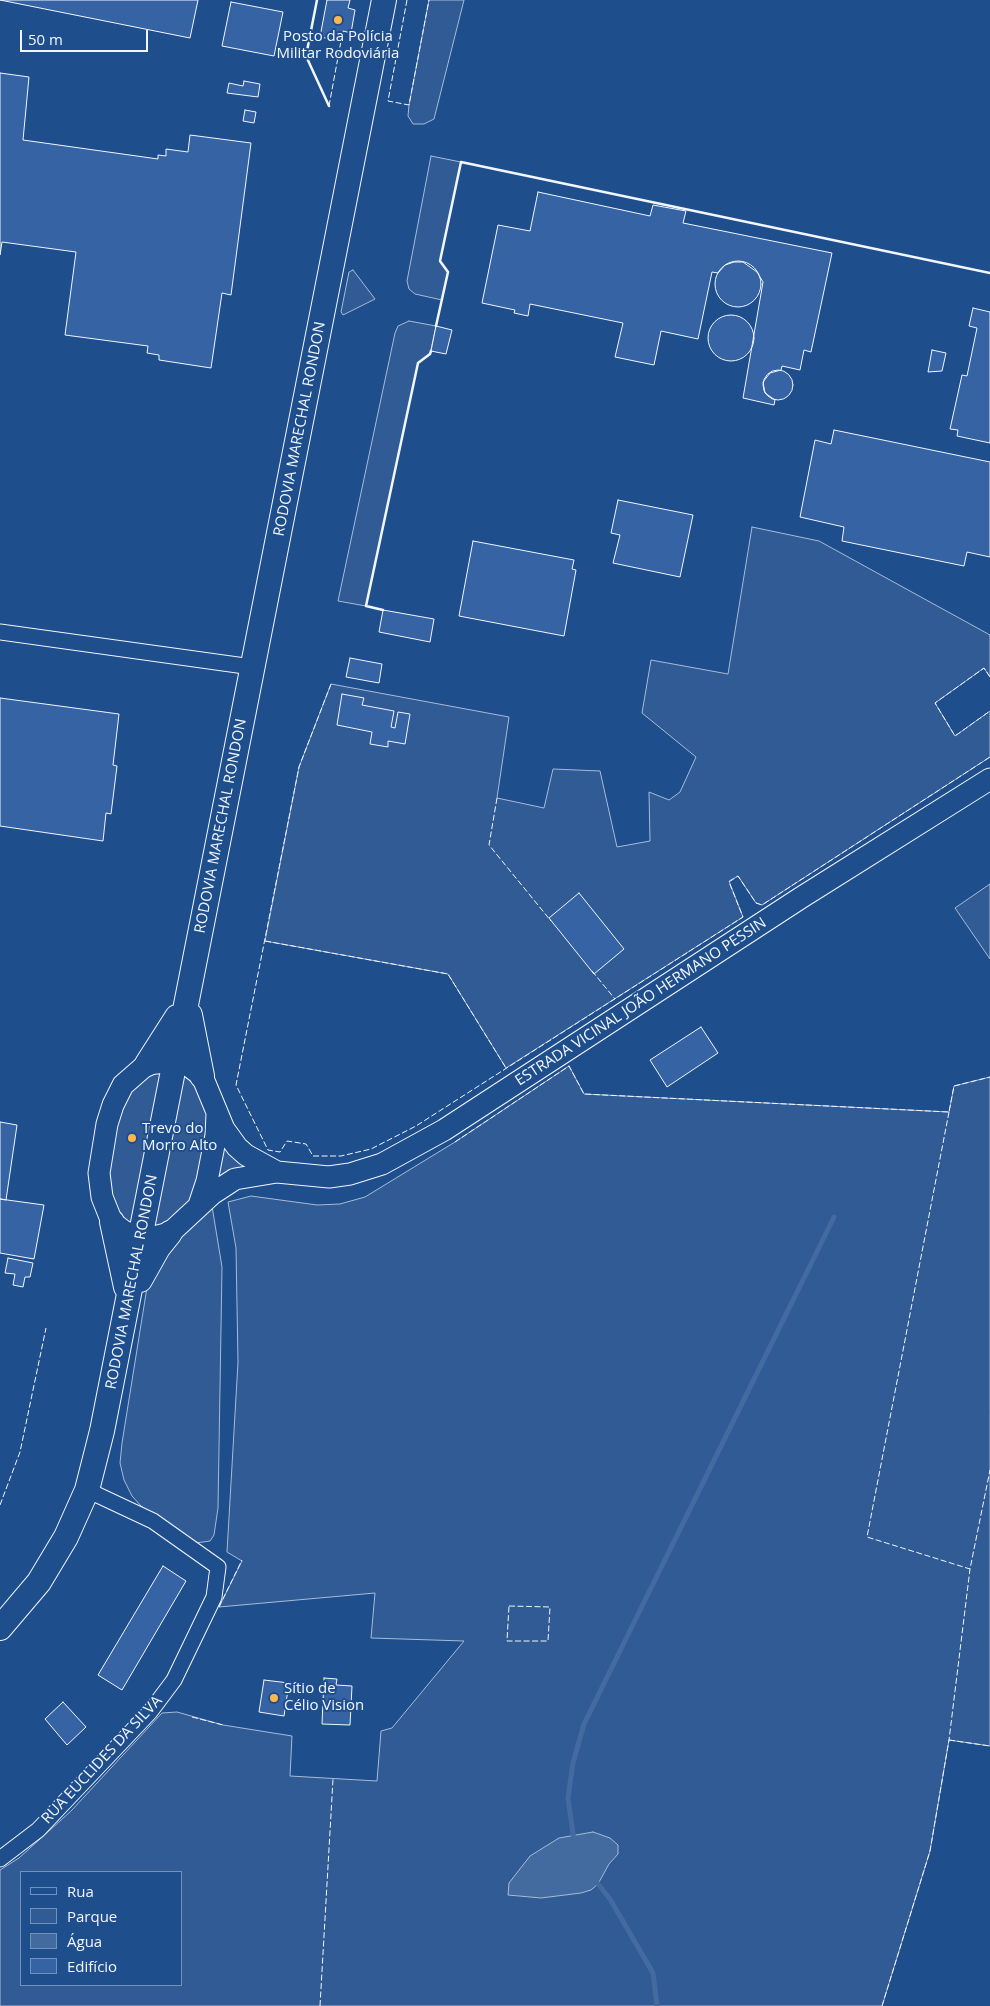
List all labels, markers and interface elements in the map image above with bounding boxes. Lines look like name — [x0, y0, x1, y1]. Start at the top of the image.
marker: Posto da Polícia Militar Rodoviária — [332, 14, 344, 26]
scale bar — [22, 20, 150, 52]
place label: Posto da Polícia Militar Rodoviária — [277, 28, 399, 63]
text: 50 m — [28, 29, 63, 49]
street label: RODOVIA MARECHAL RONDON — [270, 320, 330, 538]
street label: RODOVIA MARECHAL RONDON — [191, 717, 251, 935]
street label: ESTRADA VICINAL JOÃO HERMANO PESSIN — [512, 914, 770, 1090]
place label: Trevo do Morro Alto — [142, 1120, 217, 1155]
marker: Trevo do Morro Alto — [126, 1132, 138, 1144]
street label: RODOVIA MARECHAL RONDON — [102, 1173, 162, 1391]
place label: Sítio de Célio Vision — [284, 1680, 364, 1715]
street label: RUA EUCLIDES DA SILVA — [38, 1692, 166, 1828]
marker: Sítio de Célio Vision — [268, 1692, 280, 1704]
legend — [20, 1871, 182, 1986]
text: Rua — [67, 1881, 94, 1901]
text: Parque — [67, 1906, 117, 1926]
text: Água — [67, 1931, 102, 1951]
text: Edifício — [67, 1956, 117, 1976]

